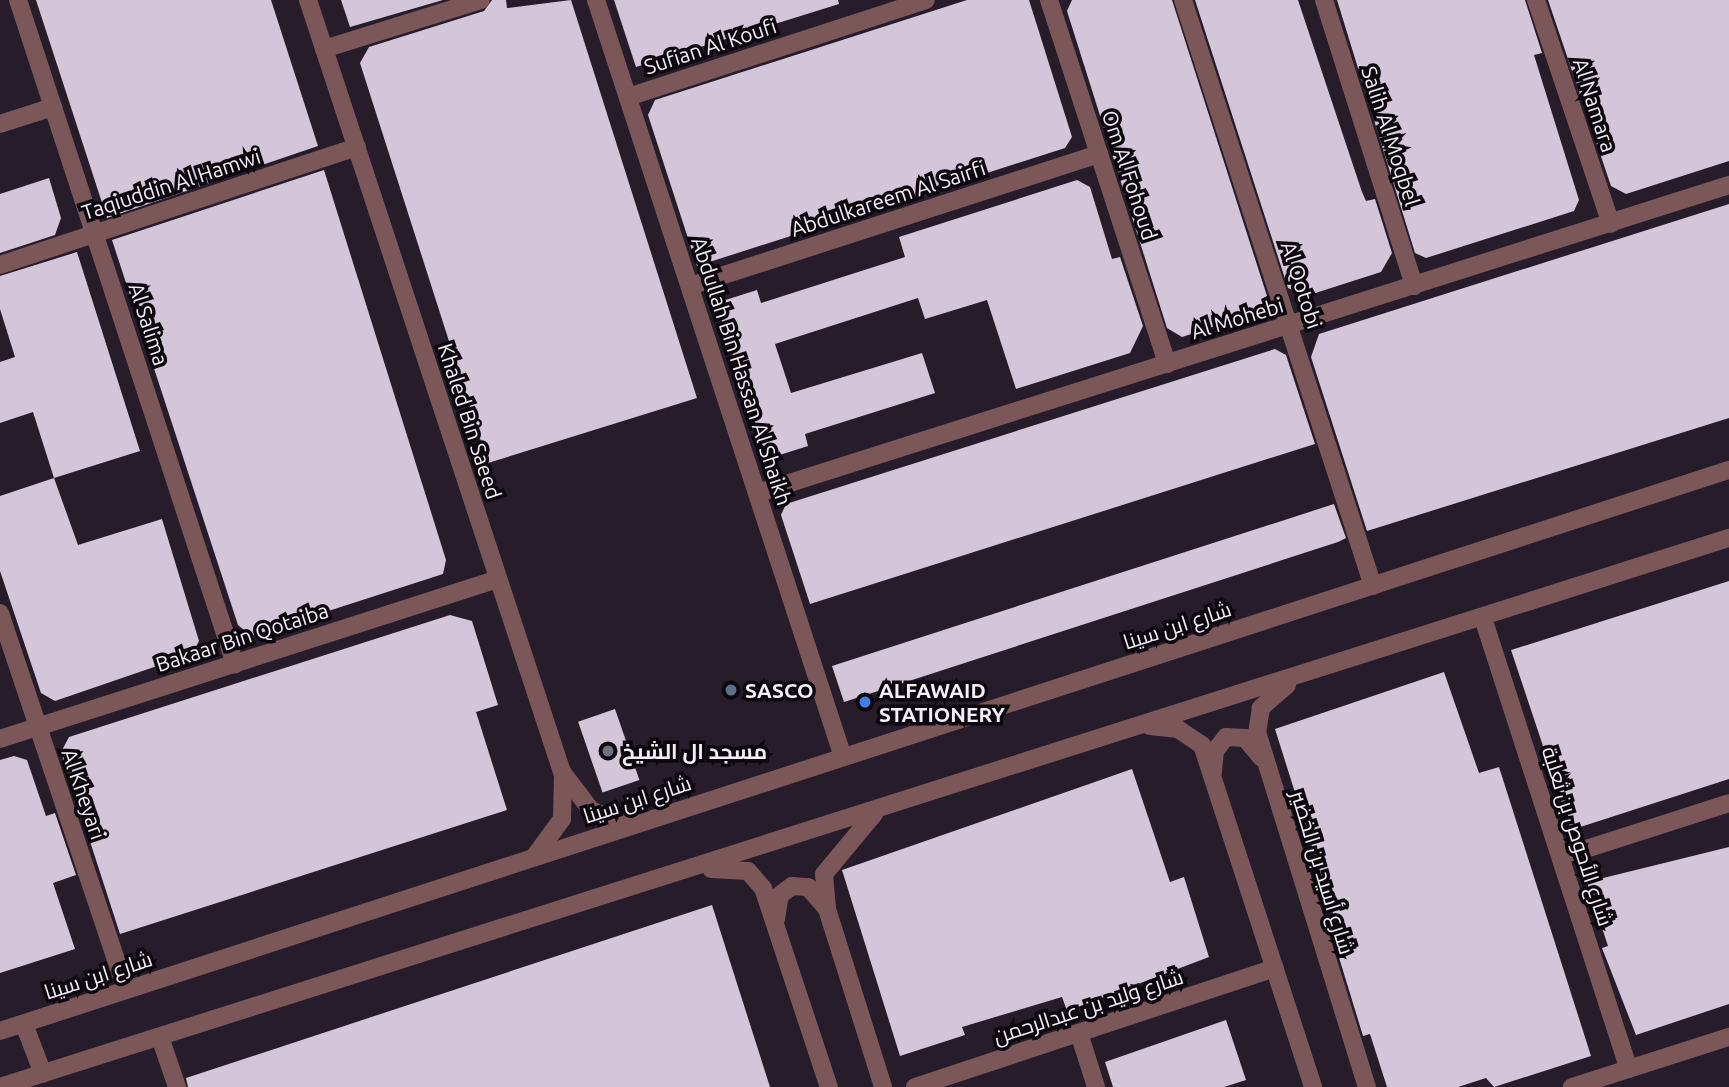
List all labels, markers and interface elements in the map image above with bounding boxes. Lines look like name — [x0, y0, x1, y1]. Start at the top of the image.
street label: Sufian Al Koufi — [641, 13, 779, 79]
street label: Al Namara — [1568, 55, 1622, 155]
street label: Salih Al Moqbel — [1357, 63, 1425, 209]
street label: Om Al Fohoud — [1097, 107, 1163, 243]
street label: Taqiuddin Al Hamwi — [78, 143, 264, 225]
street label: Abdulkareem Al Sairfi — [788, 155, 988, 241]
street label: Abdullah Bin Hassan Al Shaikh — [687, 234, 797, 508]
street label: Al Qotobi — [1276, 238, 1328, 332]
street label: Al Salima — [124, 280, 174, 368]
street label: Al Mohebi — [1188, 292, 1286, 344]
street label: Khaled Bin Saeed — [433, 340, 507, 502]
street label: شارع ابن سينا — [1120, 596, 1234, 654]
street label: Bakaar Bin Qotaiba — [152, 597, 332, 677]
place label: SASCO — [745, 677, 813, 703]
place label: ALFAWAID STATIONERY — [879, 677, 1005, 727]
marker: SASCO — [723, 682, 739, 698]
marker: ALFAWAID STATIONERY — [857, 694, 873, 710]
place label: مسجد ال الشيخ — [622, 738, 767, 764]
marker: مسجد ال الشيخ — [600, 743, 616, 759]
street label: شارع الأحوص بن ثعلبة — [1537, 743, 1619, 929]
street label: Al Kheyari — [57, 745, 111, 843]
street label: شارع ابن سينا — [580, 770, 694, 828]
street label: شارع أسيد بن الخضير — [1286, 787, 1360, 957]
street label: شارع ابن سينا — [41, 946, 155, 1004]
street label: شارع وليد بن عبدالرحمن — [990, 963, 1186, 1049]

